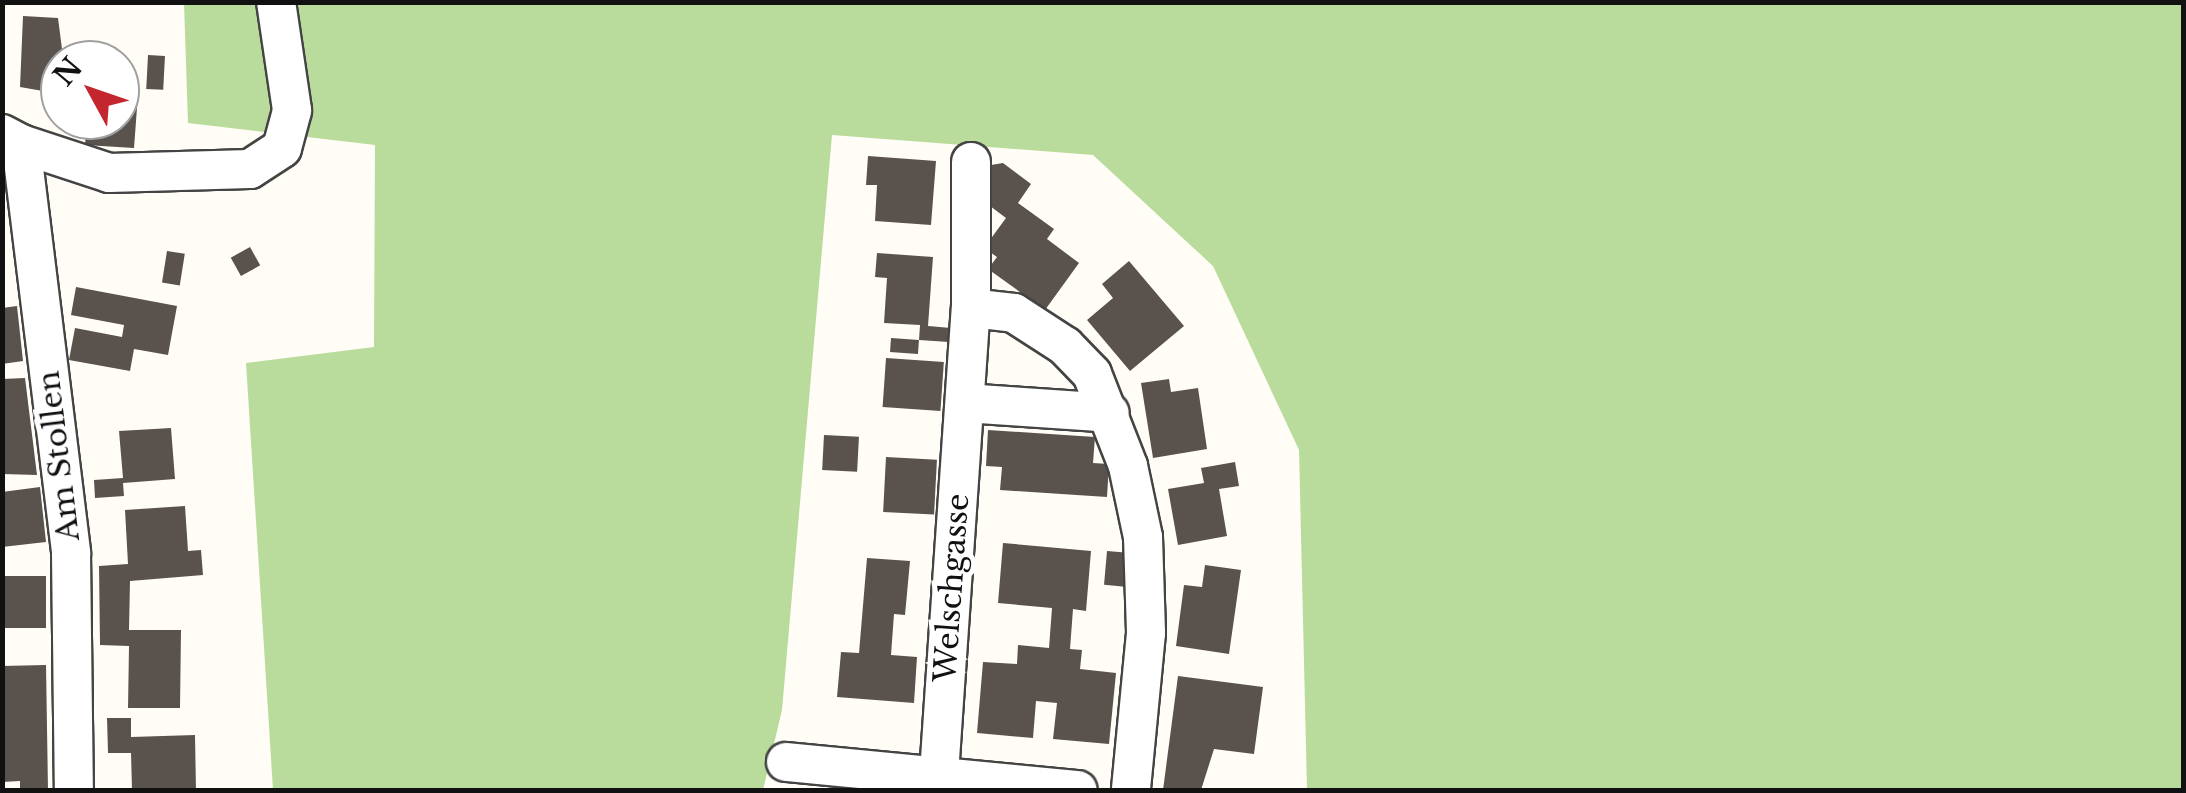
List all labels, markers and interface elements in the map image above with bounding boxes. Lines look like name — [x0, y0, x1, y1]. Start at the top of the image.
north arrow — [40, 40, 140, 140]
text: N — [46, 50, 90, 93]
street label: Am Stollen — [31, 369, 87, 543]
street label: Welschgasse — [927, 492, 977, 684]

